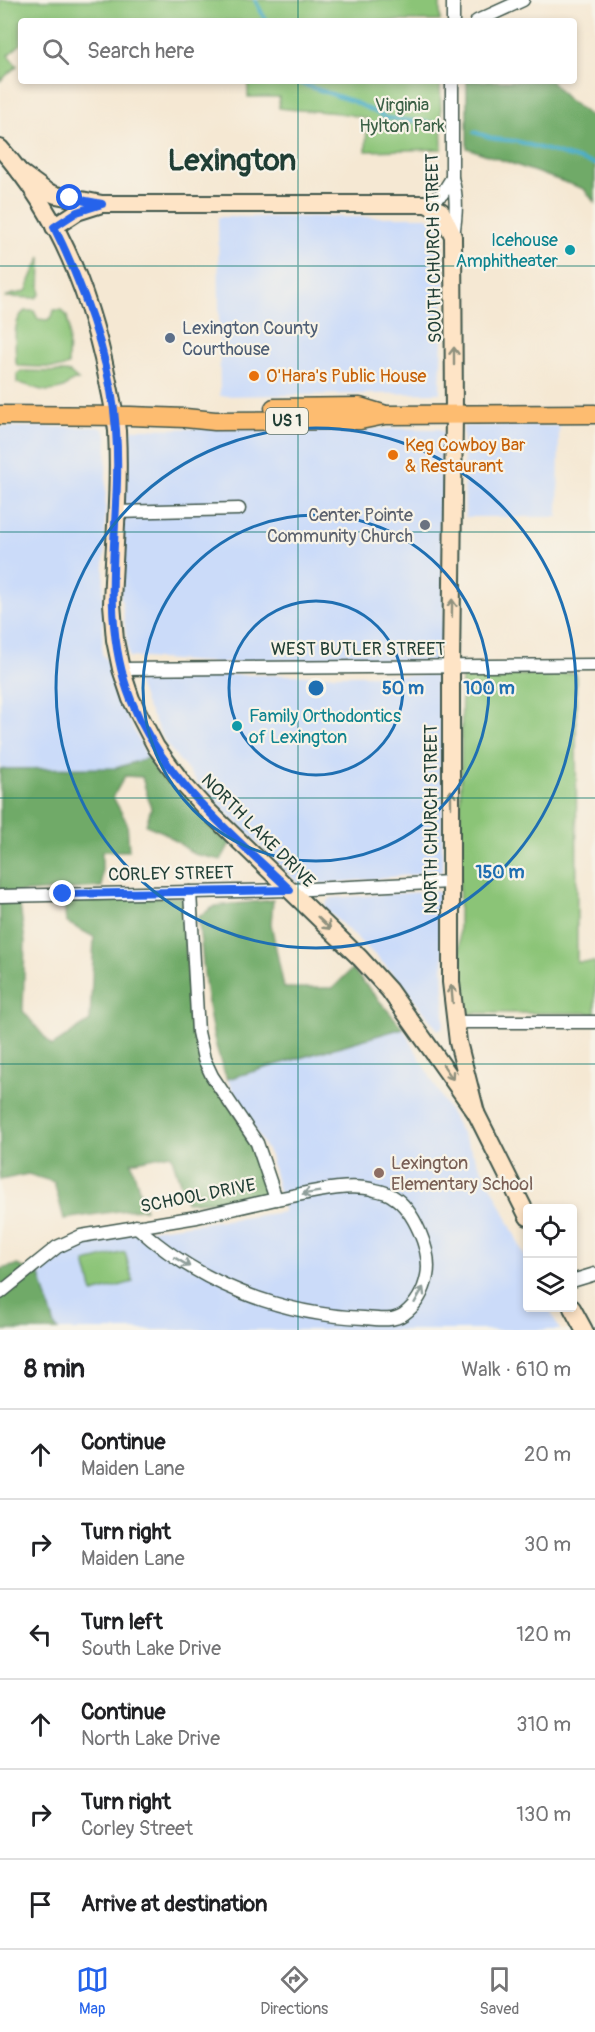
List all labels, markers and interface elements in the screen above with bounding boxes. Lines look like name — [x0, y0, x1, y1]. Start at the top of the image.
search box — [18, 18, 577, 84]
icon: search — [39, 35, 72, 68]
text: Search here — [87, 37, 194, 65]
park label: Virginia Hylton Park — [359, 94, 445, 138]
district label: Lexington — [168, 142, 296, 179]
street label: SOUTH CHURCH STREET — [421, 153, 447, 343]
route start — [56, 184, 82, 210]
place label: Icehouse Amphitheater — [455, 229, 559, 273]
marker: Icehouse Amphitheater — [563, 243, 577, 257]
place label: Lexington County Courthouse — [182, 317, 318, 361]
marker: Lexington County Courthouse — [163, 331, 177, 345]
one-way arrow — [448, 347, 460, 367]
place label: O'Hara's Public House — [266, 365, 427, 388]
marker: O'Hara's Public House — [247, 369, 261, 383]
road number: US 1 — [266, 408, 308, 434]
place label: Keg Cowboy Bar & Restaurant — [405, 434, 526, 478]
marker: Keg Cowboy Bar & Restaurant — [386, 448, 400, 462]
place label: Center Pointe Community Church — [267, 504, 413, 548]
marker: Center Pointe Community Church — [418, 518, 432, 532]
one-way arrow — [446, 599, 458, 619]
street label: WEST BUTLER STREET — [271, 638, 445, 661]
text: 50 m — [382, 677, 424, 700]
text: 100 m — [463, 677, 515, 700]
centre of rings — [306, 678, 326, 698]
place label: Family Orthodontics of Lexington — [249, 705, 401, 749]
marker: Family Orthodontics of Lexington — [230, 719, 244, 733]
street label: NORTH CHURCH STREET — [420, 724, 443, 914]
street label: NORTH LAKE DRIVE — [196, 769, 320, 893]
one-way arrow — [445, 790, 457, 810]
street label: CORLEY STREET — [108, 861, 234, 887]
text: 150 m — [476, 861, 525, 884]
route end — [49, 880, 75, 906]
one-way arrow — [316, 915, 331, 930]
one-way arrow — [446, 984, 457, 1004]
one-way arrow — [442, 1064, 454, 1080]
place label: Lexington Elementary School — [391, 1152, 533, 1196]
marker: Lexington Elementary School — [372, 1166, 386, 1180]
street label: SCHOOL DRIVE — [138, 1174, 258, 1218]
one-way arrow — [302, 1188, 322, 1199]
map controls — [523, 1204, 577, 1312]
button: locate — [523, 1204, 577, 1258]
one-way arrow — [173, 1256, 190, 1268]
button: layers — [523, 1258, 577, 1312]
one-way arrow — [413, 1287, 425, 1304]
text: 8 min — [24, 1353, 85, 1385]
text: Walk · 610 m — [461, 1357, 571, 1382]
text: Continue — [81, 1428, 165, 1456]
icon: ahead — [24, 1438, 57, 1471]
text: 20 m — [524, 1442, 571, 1467]
text: Maiden Lane — [81, 1456, 185, 1481]
text: Turn right — [81, 1518, 171, 1546]
icon: right — [24, 1528, 57, 1561]
text: 30 m — [524, 1532, 571, 1557]
text: Maiden Lane — [81, 1546, 185, 1571]
text: Turn left — [81, 1608, 163, 1636]
icon: left — [24, 1618, 57, 1651]
text: 120 m — [516, 1622, 571, 1647]
text: South Lake Drive — [81, 1636, 221, 1661]
text: Continue — [81, 1698, 165, 1726]
icon: ahead — [24, 1708, 57, 1741]
text: 310 m — [516, 1712, 571, 1737]
text: North Lake Drive — [81, 1726, 220, 1751]
text: Turn right — [81, 1788, 171, 1816]
icon: right — [24, 1798, 57, 1831]
text: 130 m — [516, 1802, 571, 1827]
text: Corley Street — [81, 1816, 193, 1841]
icon: arrive — [24, 1888, 57, 1921]
text: Arrive at destination — [81, 1890, 267, 1918]
tab: Map — [76, 1963, 109, 2019]
tab: Directions — [260, 1963, 328, 2019]
tab: Saved — [480, 1963, 519, 2019]

